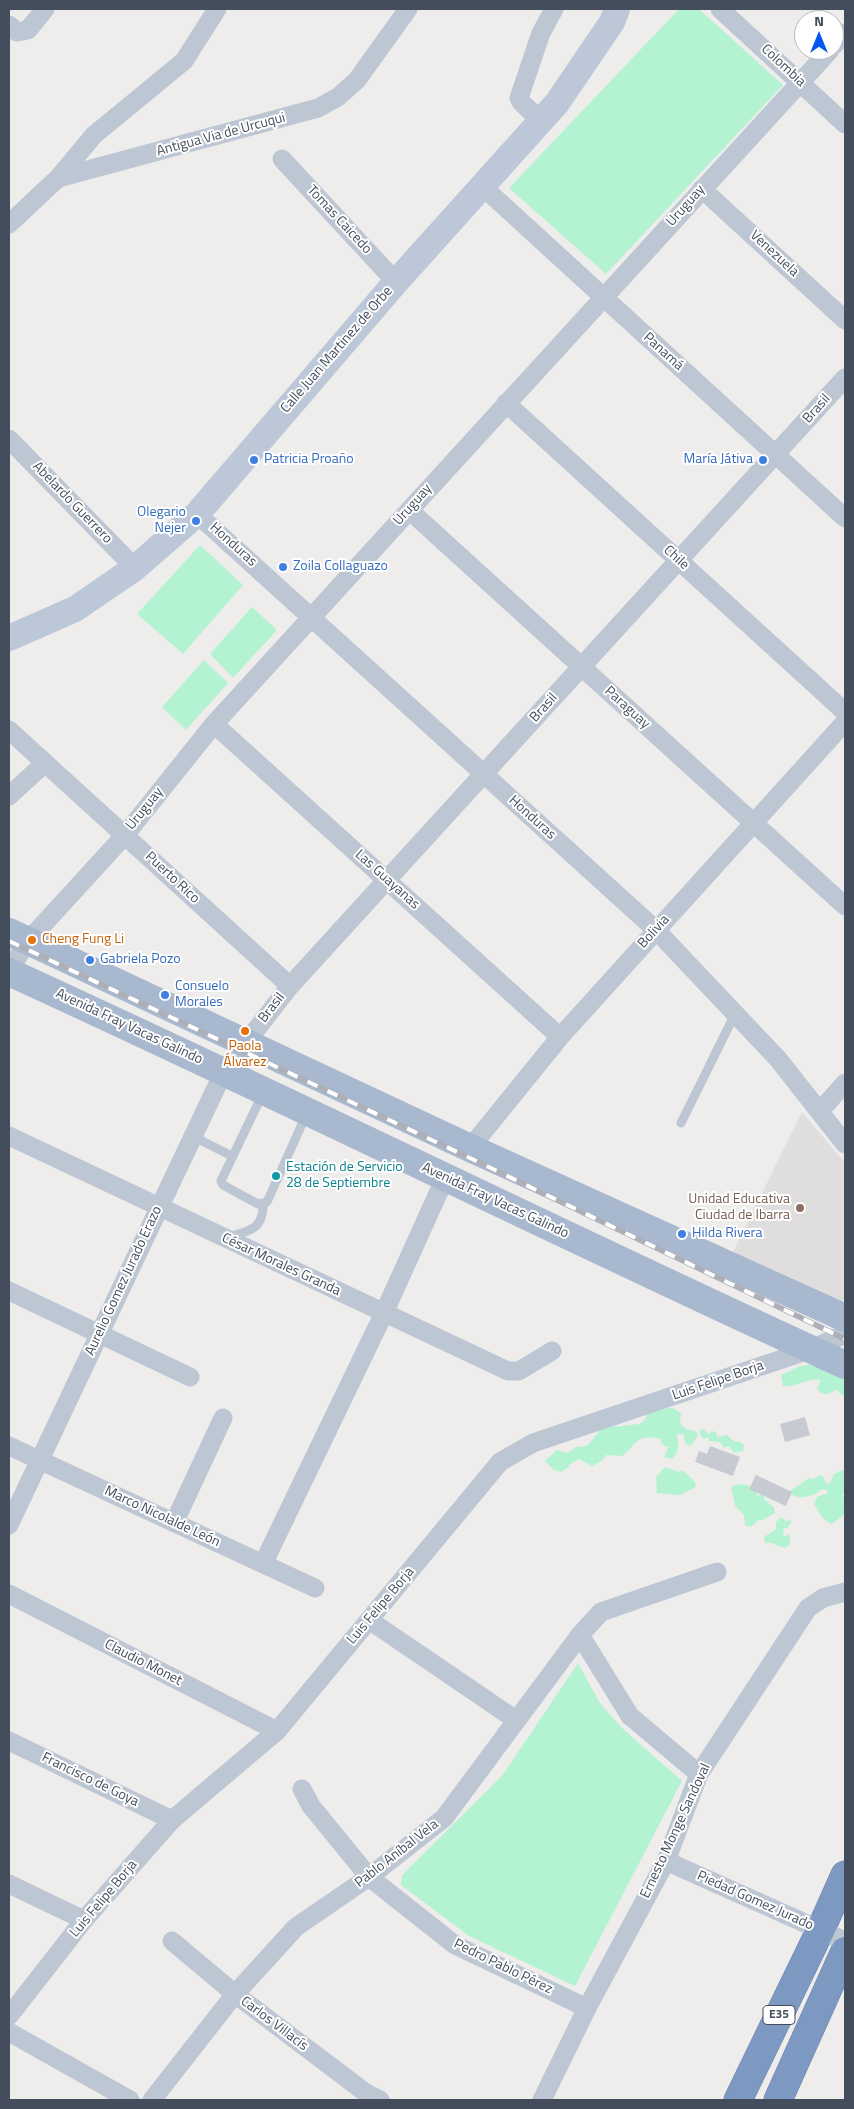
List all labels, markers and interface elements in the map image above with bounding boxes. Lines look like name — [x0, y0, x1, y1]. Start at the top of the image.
north arrow — [794, 10, 844, 60]
text: N — [814, 10, 824, 31]
street label: Colombia — [757, 41, 809, 91]
street label: Antigua Via de Urcuqui — [155, 110, 287, 160]
street label: Tomas Caicedo — [303, 182, 375, 258]
street label: Uruguay — [663, 182, 709, 230]
street label: Venezuela — [746, 227, 802, 281]
street label: Calle Juan Martinez de Orbe — [278, 283, 396, 417]
street label: Panamá — [639, 330, 687, 374]
street label: Brasil — [800, 391, 834, 427]
place label: Patricia Proaño — [264, 452, 354, 468]
place label: María Játiva — [684, 452, 753, 468]
marker: Patricia Proaño — [248, 454, 260, 466]
marker: María Játiva — [757, 454, 769, 466]
street label: Abelardo Guerrero — [29, 459, 115, 547]
street label: Uruguay — [390, 481, 436, 529]
place label: Olegario Nejer — [137, 505, 186, 538]
marker: Olegario Nejer — [190, 515, 202, 527]
street label: Honduras — [206, 520, 260, 570]
street label: Chile — [660, 542, 692, 574]
place label: Zoila Collaguazo — [293, 559, 388, 575]
marker: Zoila Collaguazo — [277, 561, 289, 573]
street label: Paraguay — [601, 683, 653, 733]
street label: Brasil — [527, 690, 561, 726]
street label: Uruguay — [123, 784, 167, 834]
street label: Honduras — [505, 793, 559, 843]
street label: Las Guayanas — [351, 847, 423, 913]
street label: Puerto Rico — [141, 849, 203, 907]
street label: Bolivia — [635, 912, 673, 952]
place label: Cheng Fung Li — [42, 932, 124, 948]
marker: Cheng Fung Li — [26, 934, 38, 946]
place label: Gabriela Pozo — [100, 952, 181, 968]
marker: Gabriela Pozo — [84, 954, 96, 966]
place label: Consuelo Morales — [175, 979, 229, 1012]
street label: Avenida Fray Vacas Galindo — [53, 986, 205, 1068]
marker: Consuelo Morales — [159, 989, 171, 1001]
street label: Brasil — [255, 990, 289, 1026]
marker: Paola Álvarez — [239, 1025, 251, 1037]
place label: Paola Álvarez — [223, 1039, 267, 1072]
place label: Estación de Servicio 28 de Septiembre — [286, 1160, 403, 1192]
street label: Avenida Fray Vacas Galindo — [419, 1160, 571, 1242]
marker: Estación de Servicio 28 de Septiembre — [270, 1170, 282, 1182]
place label: Unidad Educativa Ciudad de Ibarra — [688, 1192, 790, 1224]
marker: Unidad Educativa Ciudad de Ibarra — [794, 1202, 806, 1214]
street label: Aurelio Gomez Jurado Erazo — [82, 1204, 166, 1358]
place label: Hilda Rivera — [692, 1226, 762, 1242]
marker: Hilda Rivera — [676, 1228, 688, 1240]
street label: César Morales Granda — [219, 1230, 343, 1300]
street label: Luis Felipe Borja — [670, 1357, 766, 1405]
street label: Marco Nicolalde León — [102, 1483, 222, 1551]
street label: Luis Felipe Borja — [344, 1564, 418, 1648]
street label: Claudio Monet — [101, 1636, 185, 1690]
street label: Francisco de Goya — [39, 1749, 141, 1811]
street label: Ernesto Monge Sandoval — [637, 1761, 715, 1901]
street label: Pablo Aníbal Vela — [352, 1816, 442, 1892]
street label: Luis Felipe Borja — [67, 1857, 141, 1941]
street label: Piedad Gomez Jurado — [694, 1868, 816, 1934]
street label: Pedro Pablo Pérez — [451, 1936, 555, 1998]
street label: Carlos Villacís — [237, 1993, 311, 2055]
road number: E35 — [763, 2006, 795, 2024]

